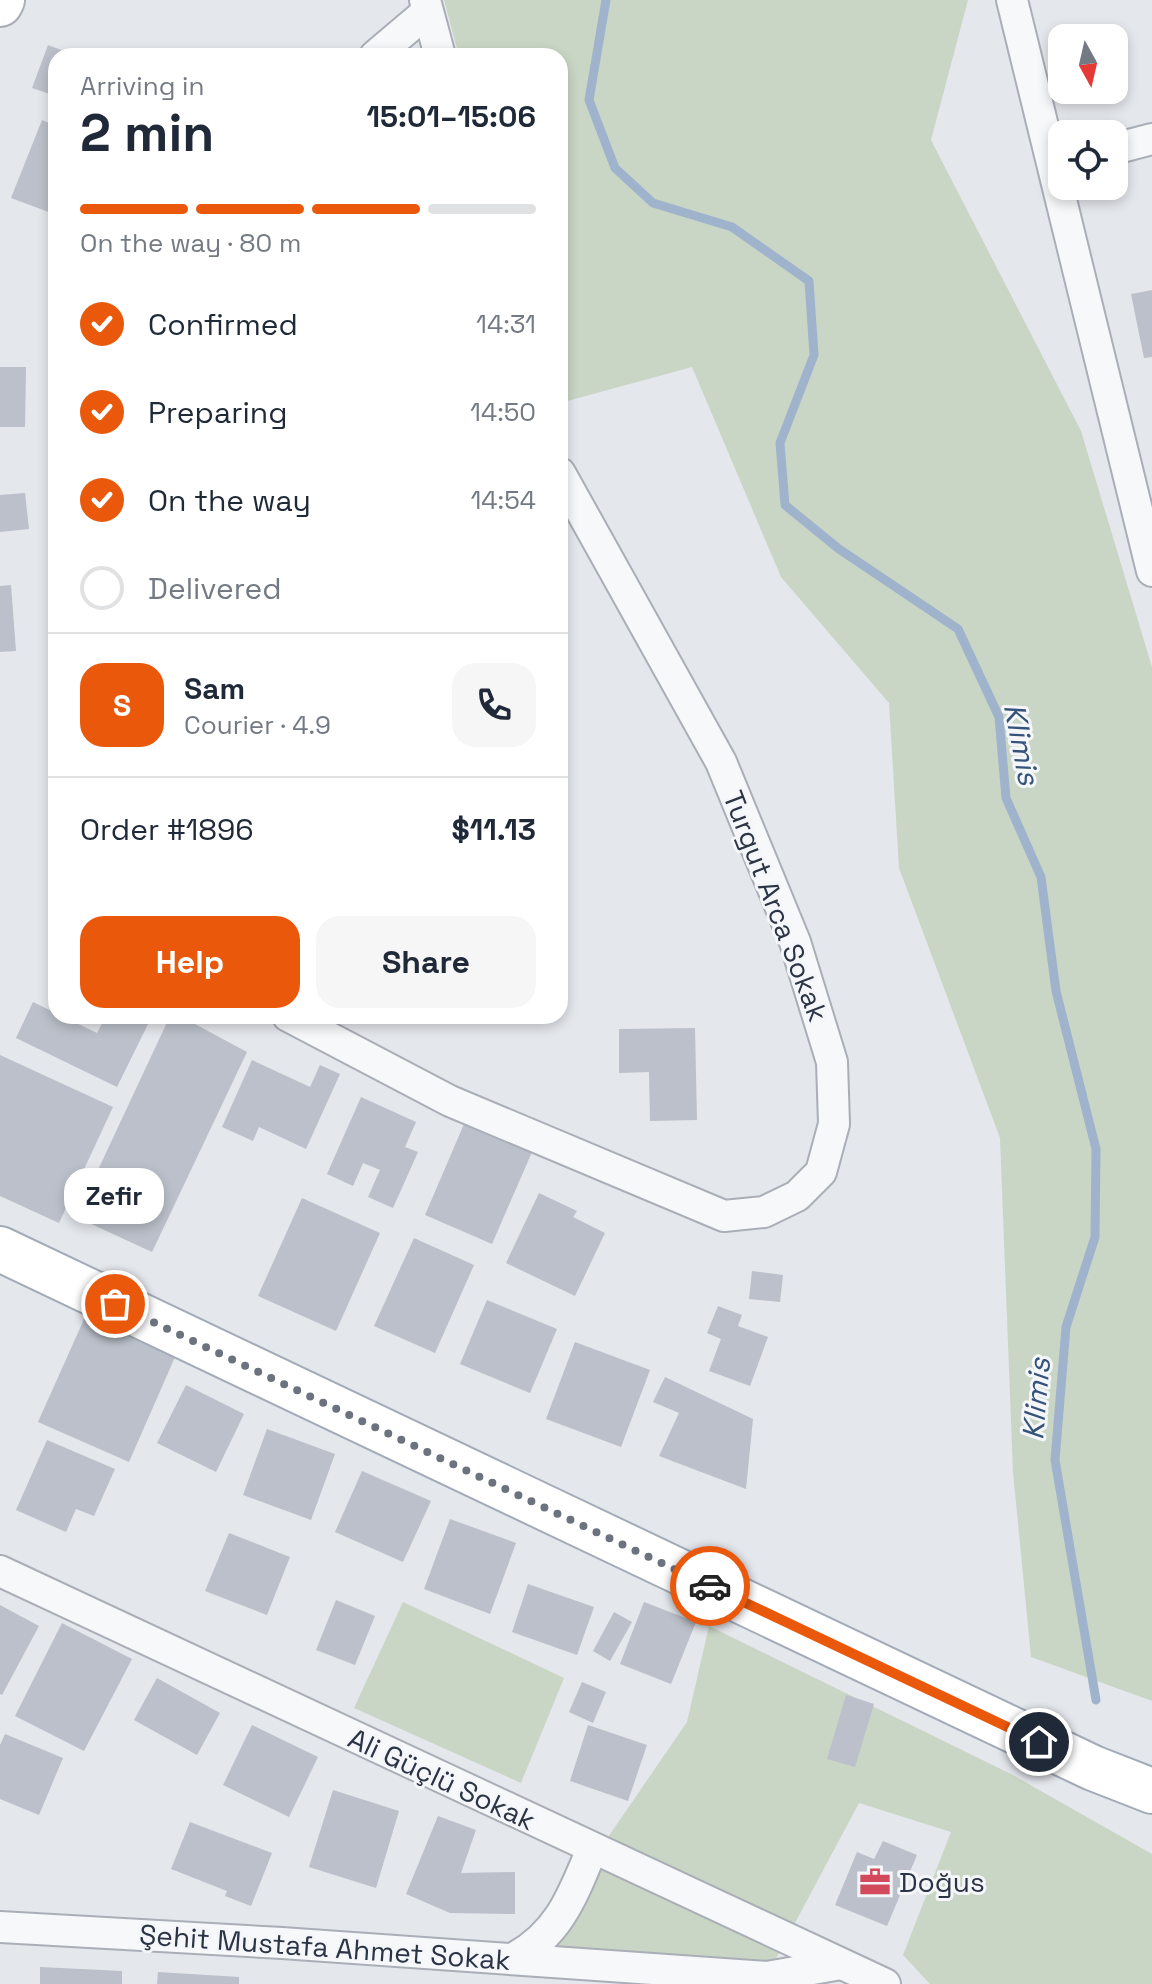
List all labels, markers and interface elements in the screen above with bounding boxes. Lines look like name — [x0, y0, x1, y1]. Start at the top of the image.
north arrow — [1048, 24, 1128, 104]
map controls — [1048, 24, 1128, 200]
text: Arriving in — [80, 69, 204, 103]
text: 15:01–15:06 — [367, 97, 536, 136]
text: 2 min — [80, 100, 214, 166]
button: locate — [1048, 120, 1128, 200]
text: On the way · 80 m — [80, 226, 301, 260]
icon: check — [80, 302, 124, 346]
text: Confirmed — [148, 305, 298, 344]
text: 14:31 — [476, 307, 536, 341]
icon: check — [80, 390, 124, 434]
text: Preparing — [148, 393, 287, 432]
text: 14:50 — [470, 395, 536, 429]
icon: check — [80, 478, 124, 522]
text: On the way — [148, 481, 311, 520]
text: 14:54 — [470, 483, 536, 517]
text: Delivered — [148, 569, 282, 608]
button: phone — [452, 663, 536, 747]
text: Sam — [184, 669, 245, 708]
text: S — [113, 686, 131, 725]
water label: Klimis — [995, 700, 1049, 789]
text: Courier · 4.9 — [184, 708, 331, 742]
street label: Turgut Arca Sokak — [715, 785, 837, 1027]
text: Order #1896 — [80, 810, 254, 849]
text: $11.13 — [452, 810, 536, 849]
button: Help — [80, 916, 300, 1008]
button: Share — [316, 916, 536, 1008]
callout: Zefir — [65, 1168, 165, 1224]
text: Zefir — [85, 1179, 143, 1213]
pin — [81, 1270, 149, 1338]
icon: bag — [93, 1282, 137, 1326]
water label: Klimis — [1013, 1355, 1059, 1442]
courier — [670, 1546, 750, 1626]
icon: car — [688, 1564, 732, 1608]
pin — [1005, 1708, 1073, 1776]
street label: Ali Güçlü Sokak — [343, 1720, 541, 1838]
icon: home — [1017, 1720, 1061, 1764]
place label: Doğus — [899, 1864, 985, 1900]
office icon: Doğus — [858, 1865, 892, 1899]
street label: Şehit Mustafa Ahmet Sokak — [138, 1916, 512, 1978]

